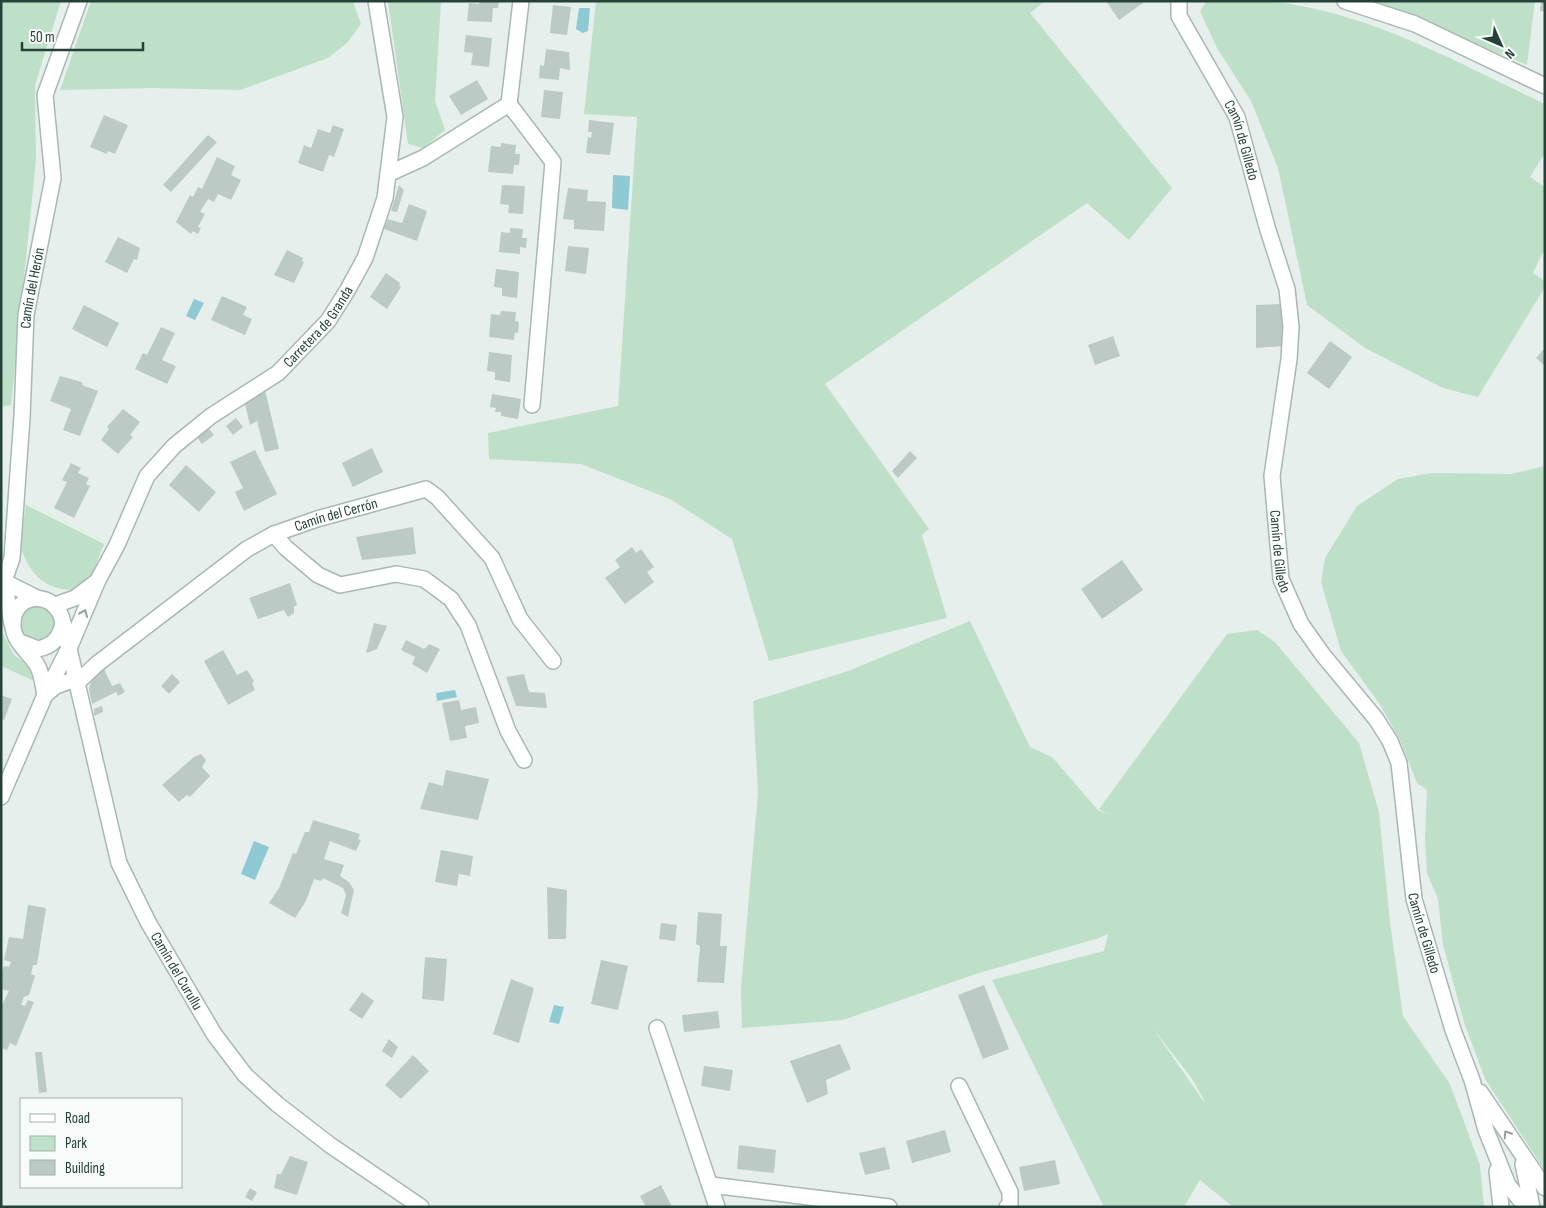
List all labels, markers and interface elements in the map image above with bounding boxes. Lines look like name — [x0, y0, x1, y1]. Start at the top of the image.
scale bar — [22, 20, 144, 52]
north arrow — [1476, 20, 1526, 70]
text: 50 m — [30, 28, 55, 47]
text: N — [1501, 45, 1518, 62]
street label: Camín de Gilledo — [1219, 97, 1263, 182]
street label: Camín del Herón — [16, 246, 49, 329]
street label: Carretera de Granda — [279, 283, 358, 372]
street label: Camín del Cerrón — [292, 494, 380, 536]
street label: Camín de Gilledo — [1265, 509, 1295, 596]
one-way arrow — [77, 609, 88, 618]
street label: Camín de Gilledo — [1403, 892, 1445, 976]
street label: Camín del Curullu — [146, 929, 207, 1014]
legend — [20, 1098, 182, 1188]
text: Road — [65, 1109, 90, 1128]
one-way arrow — [1504, 1130, 1514, 1139]
text: Park — [65, 1134, 87, 1153]
text: Building — [65, 1159, 105, 1178]

